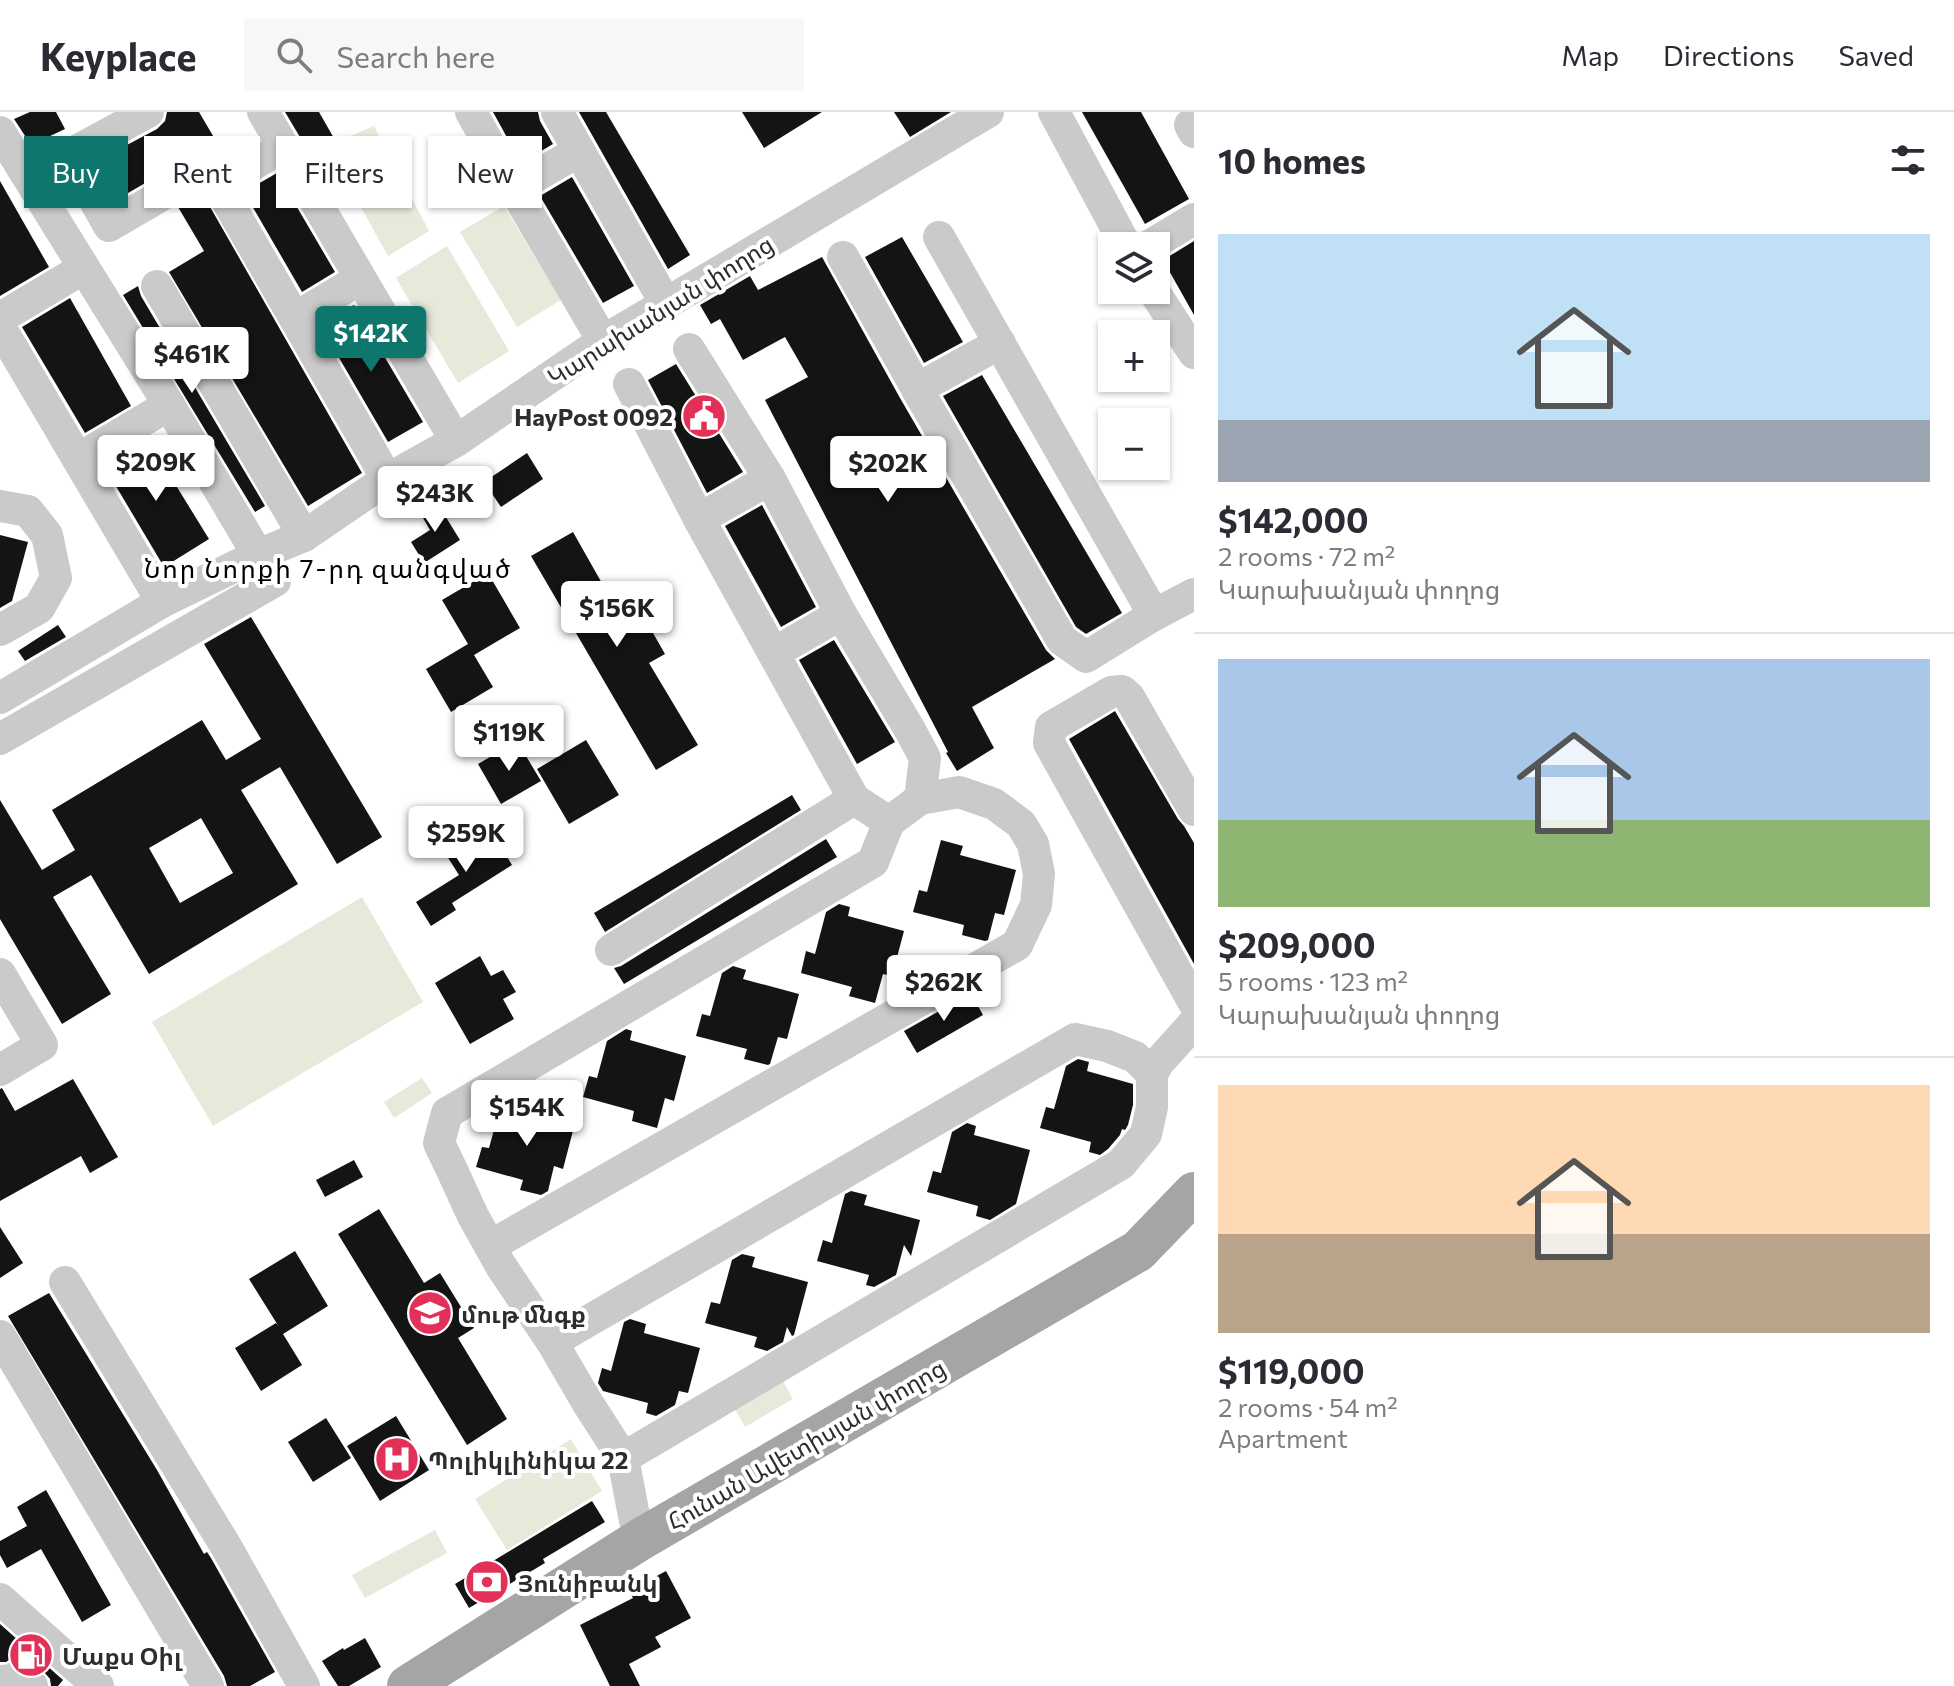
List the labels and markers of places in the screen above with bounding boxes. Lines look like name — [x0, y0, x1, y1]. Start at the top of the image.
pin: $142K — [315, 306, 427, 374]
pin: $461K — [136, 327, 248, 395]
public building icon: HayPost 0092 — [680, 392, 728, 440]
place label: HayPost 0092 — [514, 402, 673, 431]
pin: $209K — [100, 435, 212, 503]
pin: $202K — [832, 436, 944, 504]
pin: $243K — [379, 466, 491, 534]
pin: $156K — [561, 581, 673, 649]
pin: $119K — [453, 705, 565, 773]
pin: $259K — [410, 806, 522, 874]
pin: $262K — [888, 955, 1000, 1023]
pin: $154K — [471, 1080, 583, 1148]
school or university icon: մութ մնգք — [406, 1289, 454, 1337]
place label: մութ մնգք — [461, 1299, 586, 1329]
hospital icon: Պոլիկլինիկա 22 — [373, 1435, 421, 1483]
place label: Պոլիկլինիկա 22 — [428, 1445, 628, 1475]
bank icon: Յունիբանկ — [463, 1558, 511, 1606]
place label: Յունիբանկ — [518, 1568, 658, 1598]
fuel station icon: Մաքս Օիլ — [7, 1631, 55, 1679]
place label: Մաքս Օիլ — [62, 1641, 183, 1671]

